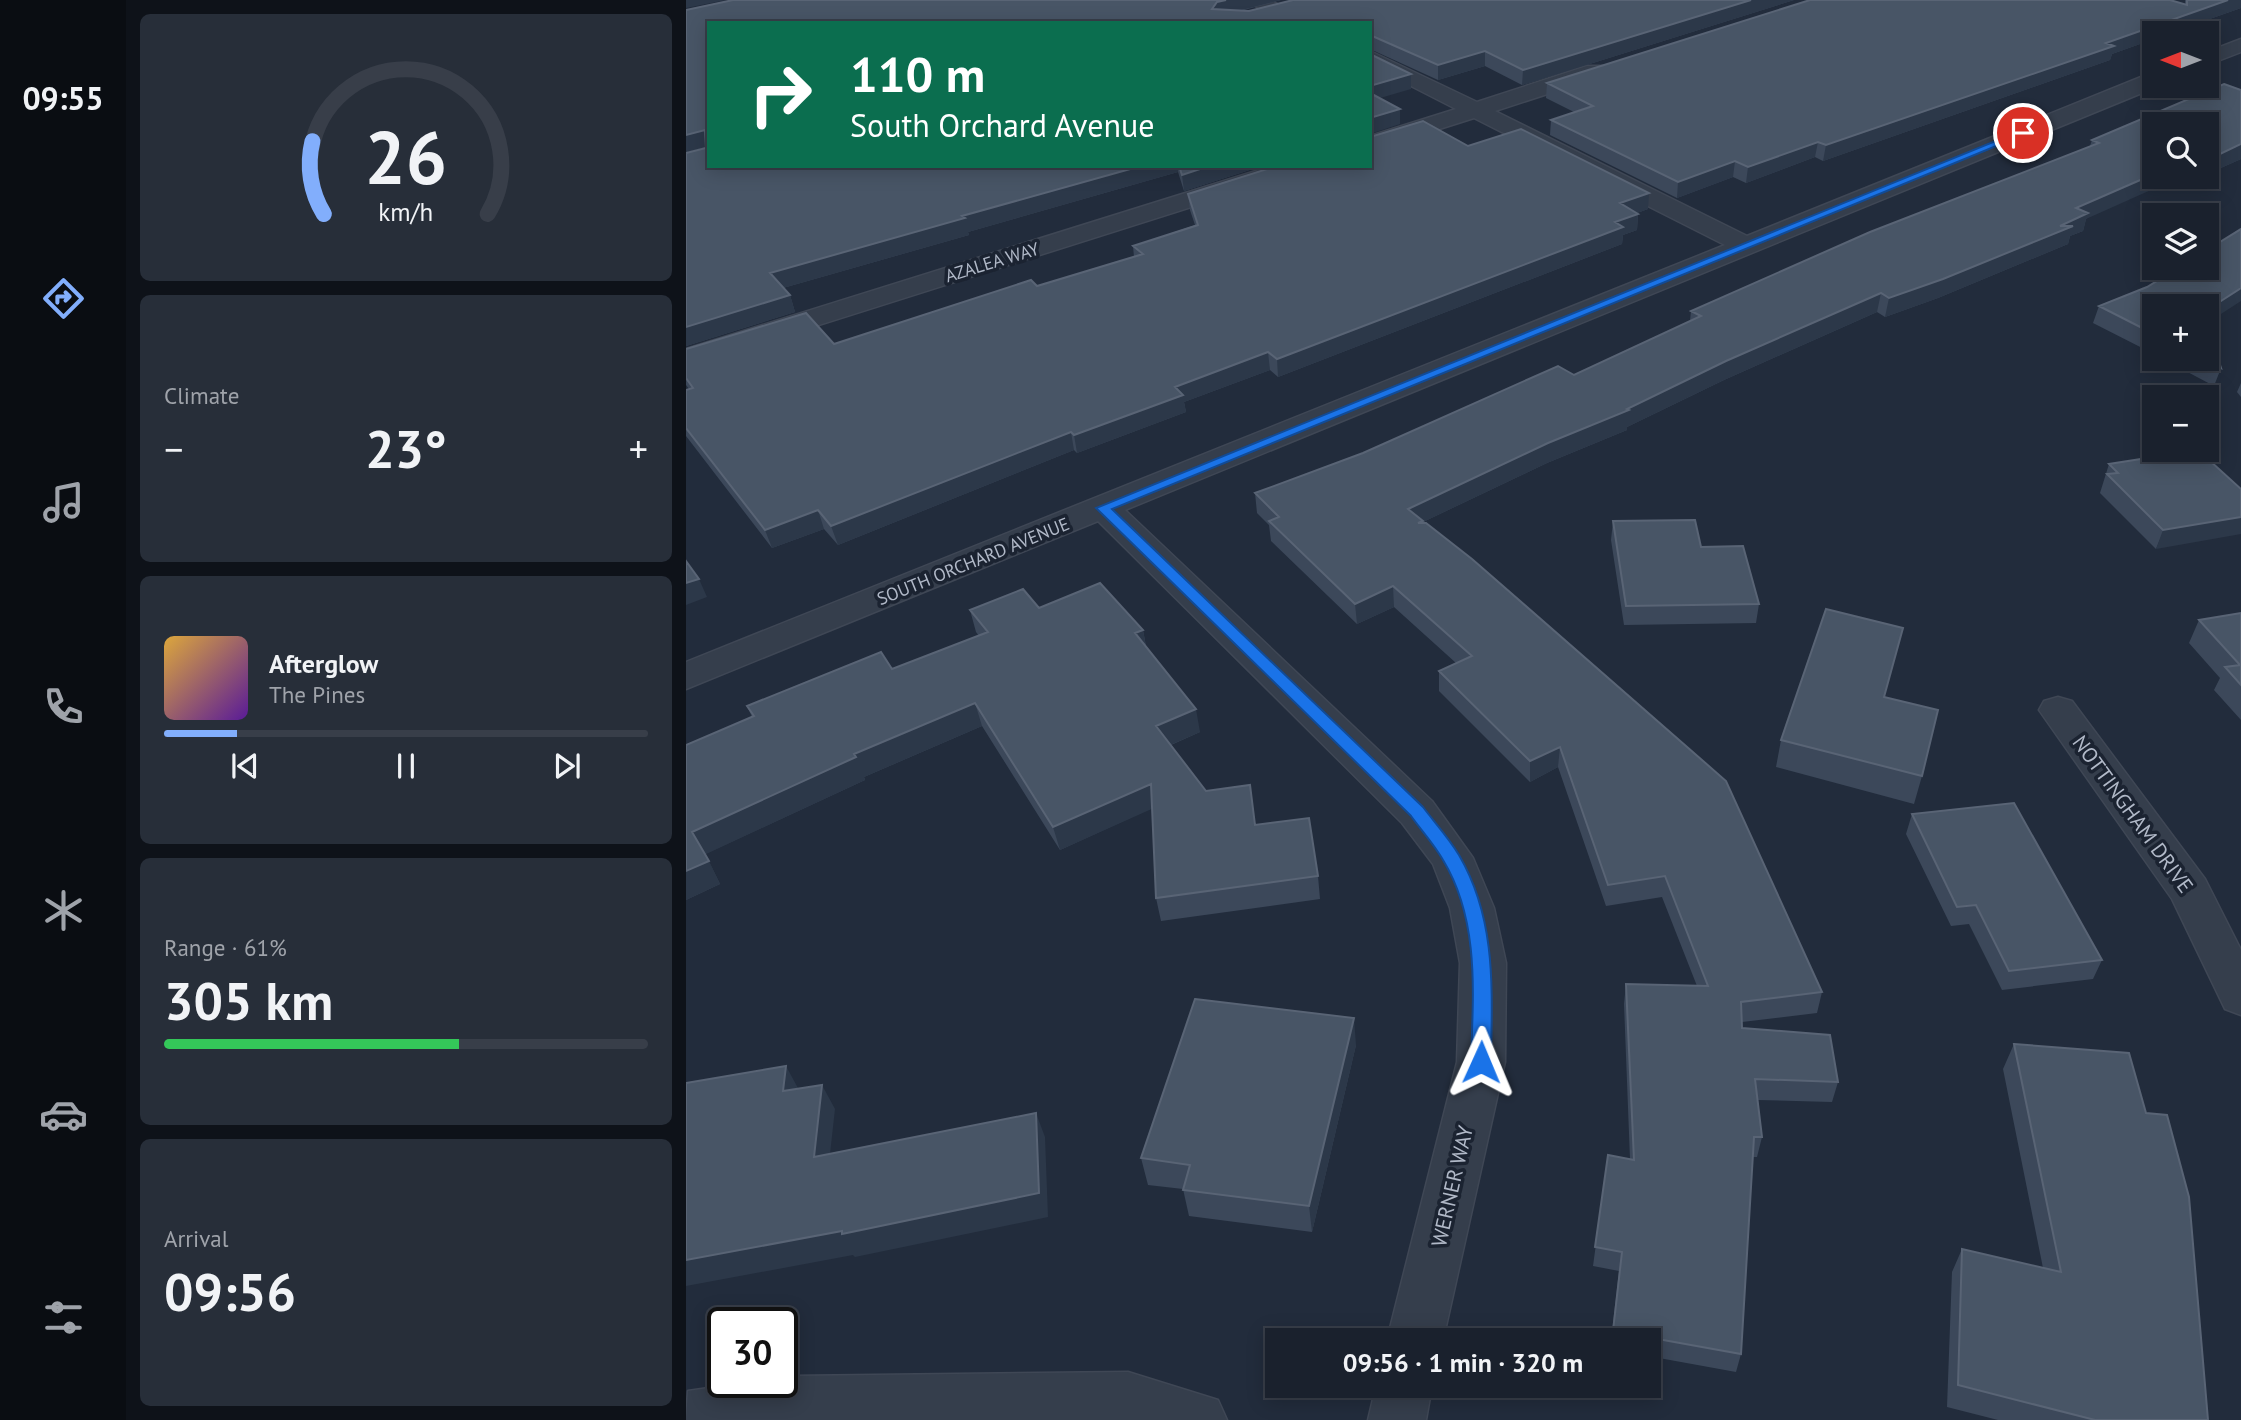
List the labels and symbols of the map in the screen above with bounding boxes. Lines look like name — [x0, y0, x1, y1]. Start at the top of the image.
north arrow — [2142, 21, 2219, 98]
pin — [1993, 103, 2053, 163]
street label: AZALEA WAY — [942, 237, 1042, 287]
street label: SOUTH ORCHARD AVENUE — [873, 512, 1073, 610]
street label: NOTTINGHAM DRIVE — [2067, 730, 2199, 898]
position arrow — [1444, 1025, 1518, 1099]
street label: WERNER WAY — [1425, 1122, 1479, 1249]
speed limit sign: 30 — [707, 1307, 798, 1398]

